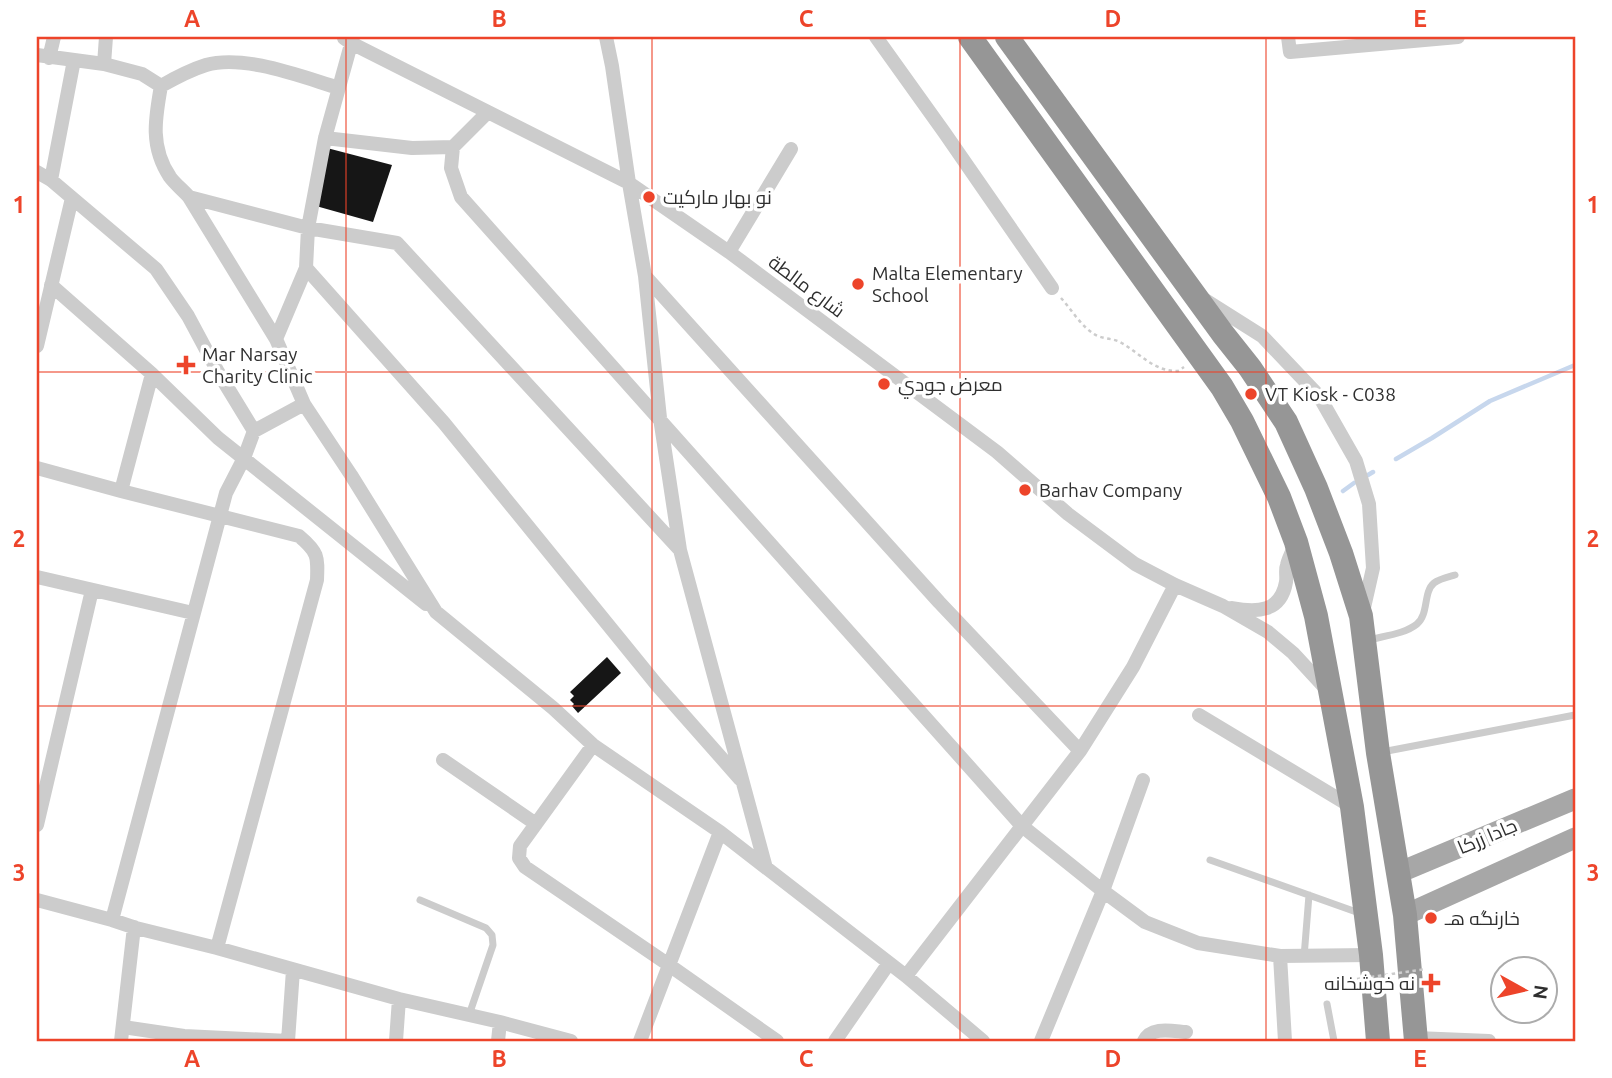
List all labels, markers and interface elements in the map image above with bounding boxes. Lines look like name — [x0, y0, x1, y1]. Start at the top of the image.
text: A — [184, 6, 200, 31]
text: B — [491, 6, 507, 31]
text: C — [799, 6, 814, 31]
text: D — [1105, 6, 1121, 31]
text: E — [1413, 6, 1427, 31]
place label: نو بهار ماركيت — [663, 186, 772, 209]
marker: نو بهار ماركيت — [641, 189, 657, 205]
text: 1 — [13, 192, 25, 217]
text: 1 — [1587, 192, 1599, 217]
street label: شارع مالطة — [763, 250, 849, 324]
place label: Malta Elementary School — [872, 262, 1023, 306]
marker: Malta Elementary School — [850, 276, 866, 292]
place label: Mar Narsay Charity Clinic — [202, 343, 313, 387]
marker: Mar Narsay Charity Clinic — [176, 355, 196, 375]
place label: معرض جودي — [898, 373, 1003, 399]
marker: معرض جودي — [876, 376, 892, 392]
place label: VT Kiosk - C038 — [1265, 383, 1396, 405]
marker: VT Kiosk - C038 — [1243, 386, 1259, 402]
place label: Barhav Company — [1039, 479, 1182, 501]
marker: Barhav Company — [1017, 482, 1033, 498]
text: 2 — [13, 526, 25, 551]
text: 2 — [1587, 526, 1599, 551]
street label: جادا زرکا — [1454, 814, 1520, 859]
text: 3 — [13, 860, 25, 885]
text: 3 — [1587, 860, 1599, 885]
place label: خارنگه هـ — [1444, 907, 1520, 930]
marker: خارنگه هـ — [1423, 910, 1439, 926]
north arrow — [1490, 956, 1560, 1026]
place label: نه خوشخانه — [1324, 972, 1415, 995]
marker: نه خوشخانه — [1421, 973, 1441, 993]
text: N — [1529, 984, 1553, 1001]
text: A — [184, 1046, 200, 1071]
text: B — [491, 1046, 507, 1071]
text: C — [799, 1046, 814, 1071]
text: D — [1105, 1046, 1121, 1071]
text: E — [1413, 1046, 1427, 1071]

